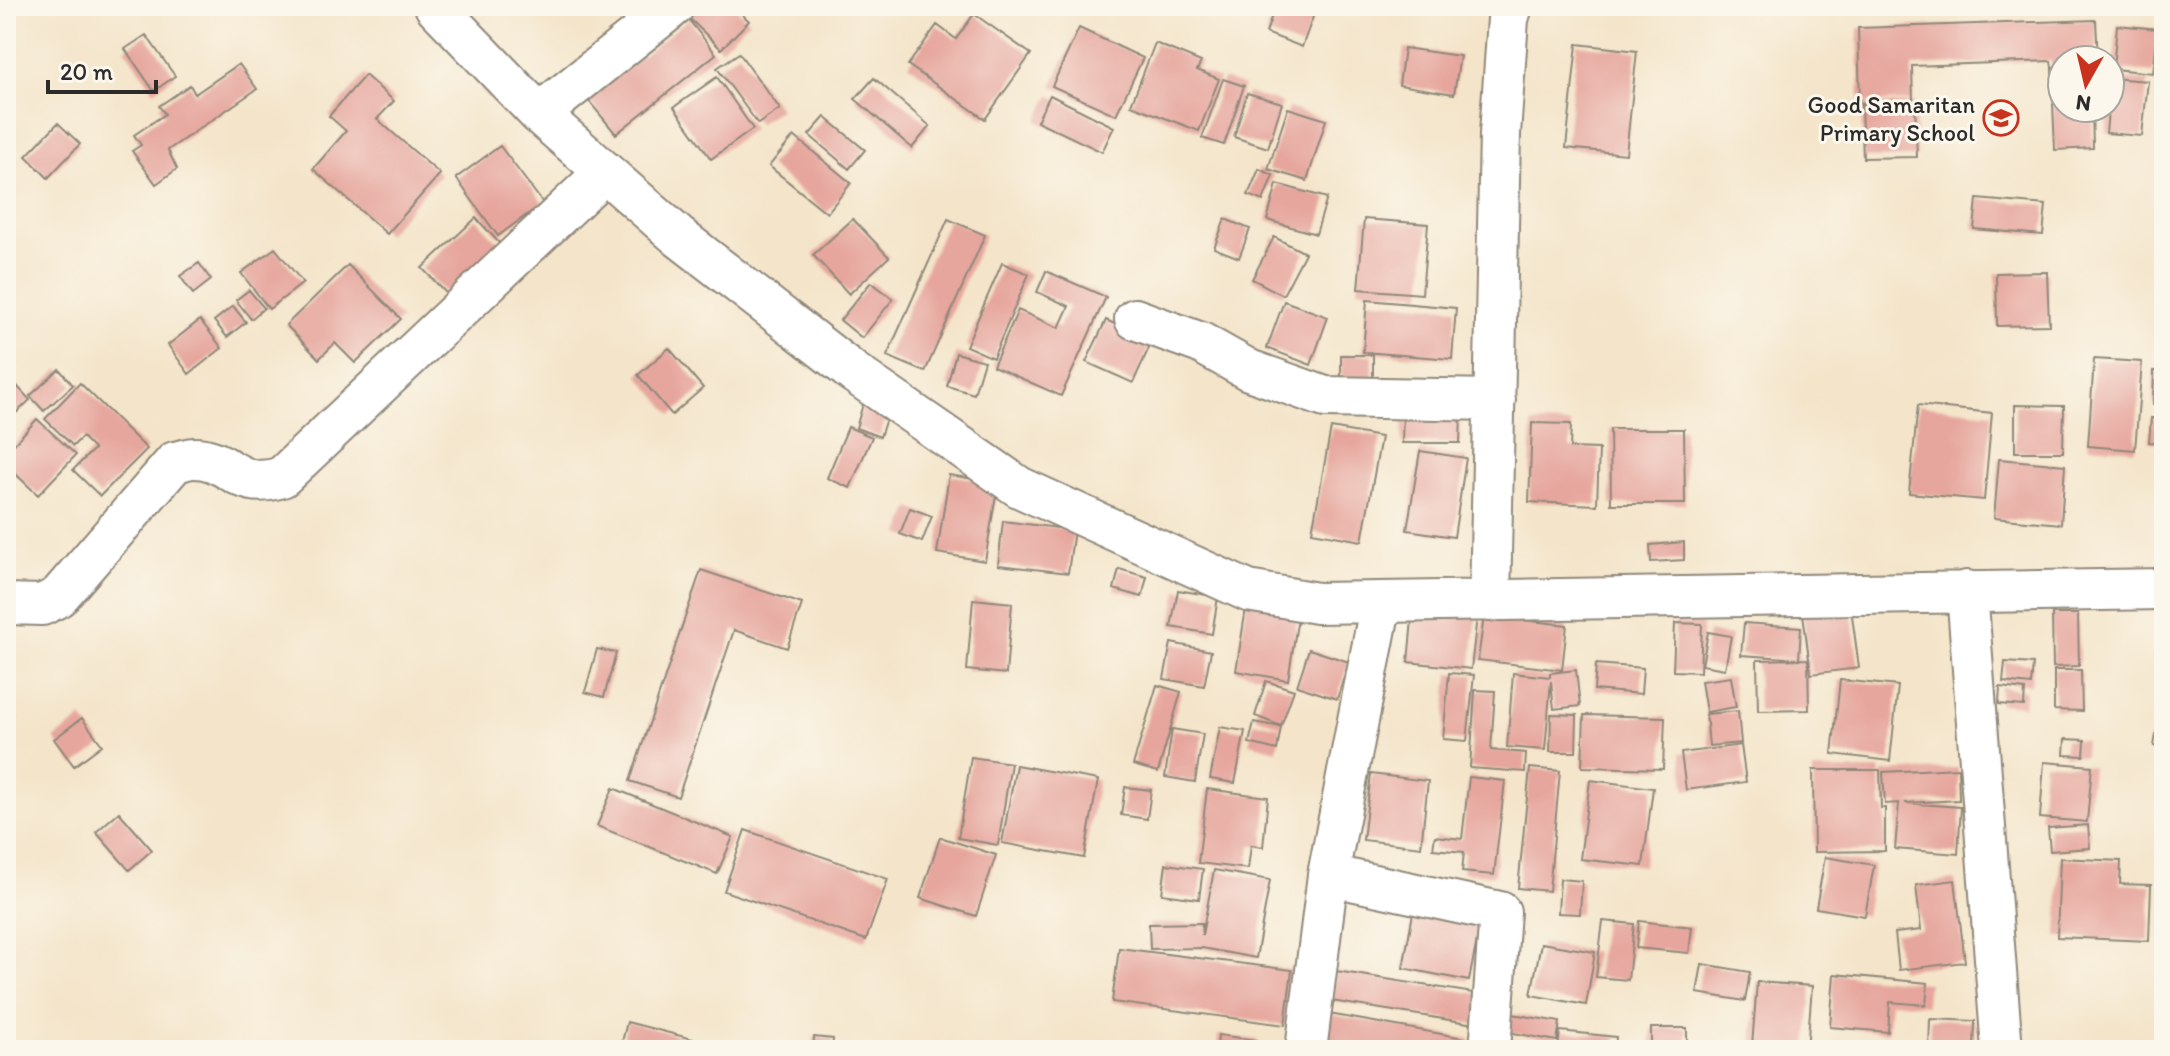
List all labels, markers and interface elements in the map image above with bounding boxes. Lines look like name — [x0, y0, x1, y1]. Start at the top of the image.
scale bar — [48, 44, 156, 94]
north arrow — [2046, 44, 2126, 124]
text: 20 m — [60, 57, 113, 86]
text: N — [2074, 89, 2093, 118]
place label: Good Samaritan Primary School — [1808, 90, 1975, 147]
school or university icon: Good Samaritan Primary School — [1982, 99, 2020, 137]

